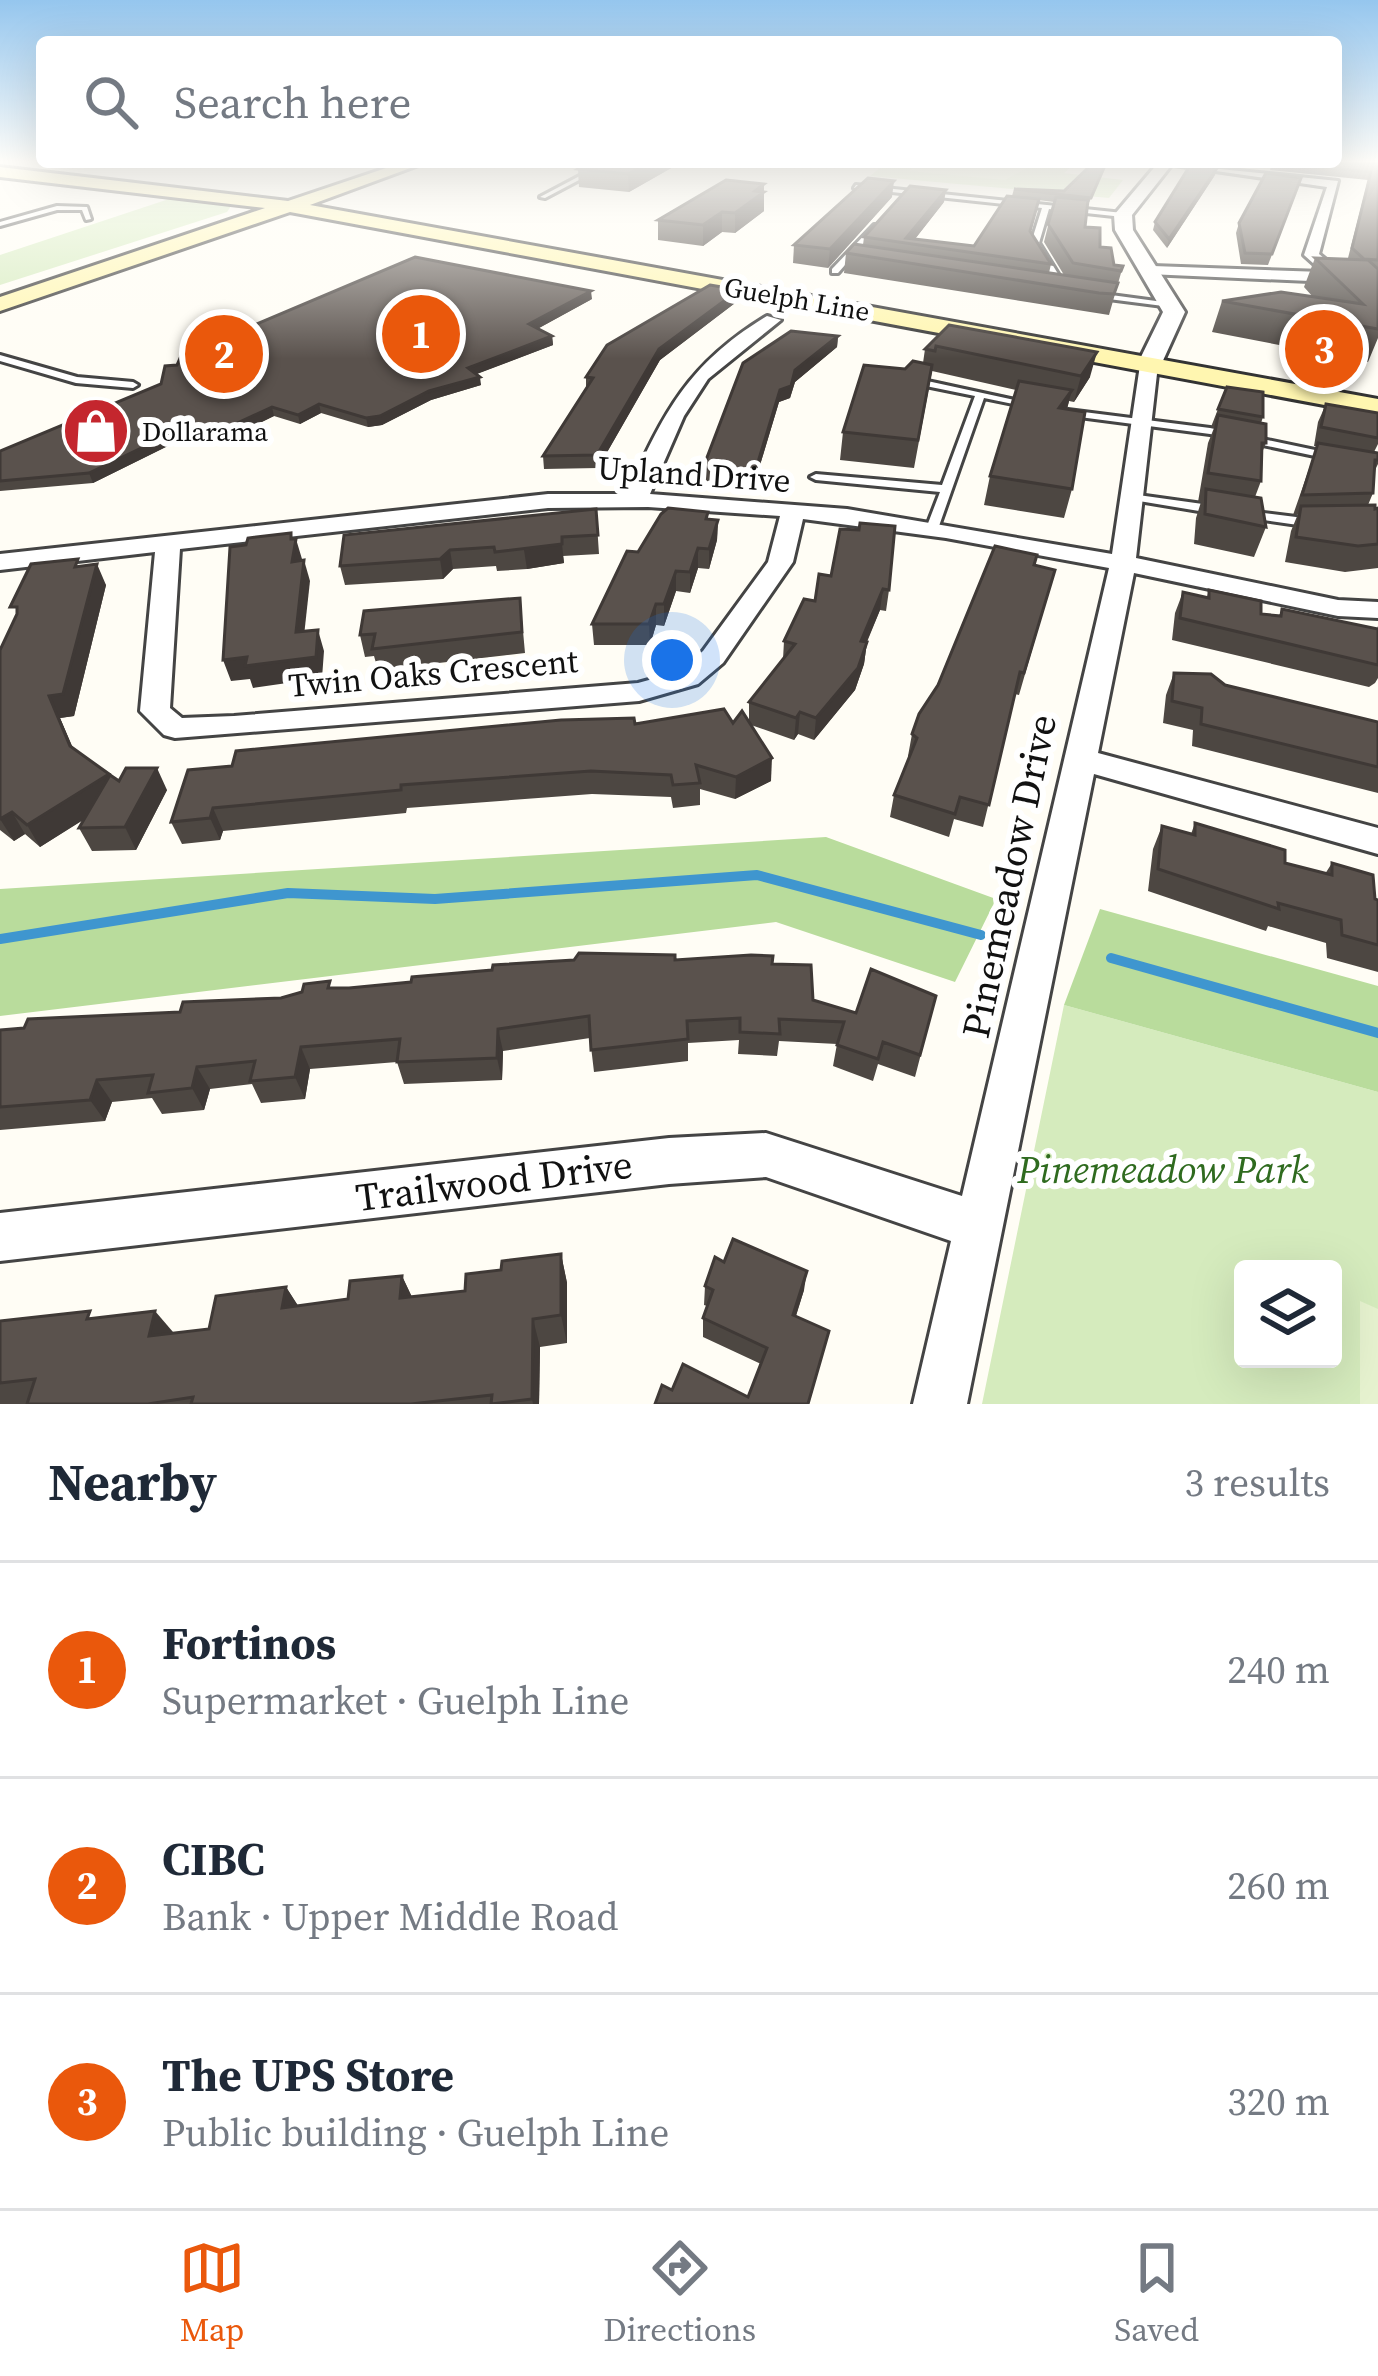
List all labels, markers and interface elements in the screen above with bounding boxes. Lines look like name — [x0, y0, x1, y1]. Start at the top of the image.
search box — [36, 36, 1342, 168]
icon: search — [78, 69, 144, 135]
text: Search here — [174, 71, 411, 133]
street label: Guelph Line — [721, 268, 873, 330]
pin: 1 — [382, 289, 460, 379]
pin: 3 — [1285, 304, 1363, 394]
pin: 2 — [185, 309, 263, 399]
shop icon: Dollarama — [61, 396, 131, 466]
place label: Dollarama — [142, 413, 268, 450]
street label: Upland Drive — [596, 445, 792, 503]
your location — [642, 630, 702, 690]
street label: Twin Oaks Crescent — [286, 638, 580, 708]
street label: Pinemeadow Drive — [949, 709, 1069, 1043]
street label: Trailwood Drive — [353, 1138, 635, 1224]
park label: Pinemeadow Park — [1016, 1143, 1309, 1196]
map controls — [1234, 1260, 1342, 1368]
button: layers — [1234, 1260, 1342, 1368]
text: Nearby — [48, 1447, 217, 1517]
text: 3 results — [1185, 1456, 1330, 1509]
text: Fortinos — [162, 1612, 336, 1674]
text: 1 — [76, 1643, 98, 1696]
text: 240 m — [1227, 1643, 1330, 1696]
text: Supermarket · Guelph Line — [162, 1674, 629, 1727]
text: CIBC — [162, 1828, 265, 1890]
text: 2 — [76, 1859, 98, 1912]
text: 260 m — [1227, 1859, 1330, 1912]
text: Bank · Upper Middle Road — [162, 1890, 618, 1943]
text: The UPS Store — [162, 2044, 454, 2106]
text: 3 — [76, 2075, 98, 2128]
text: 320 m — [1227, 2075, 1330, 2128]
text: Public building · Guelph Line — [162, 2106, 669, 2159]
tab: Map — [179, 2235, 245, 2352]
tab: Directions — [603, 2235, 756, 2352]
tab: Saved — [1114, 2235, 1199, 2352]

